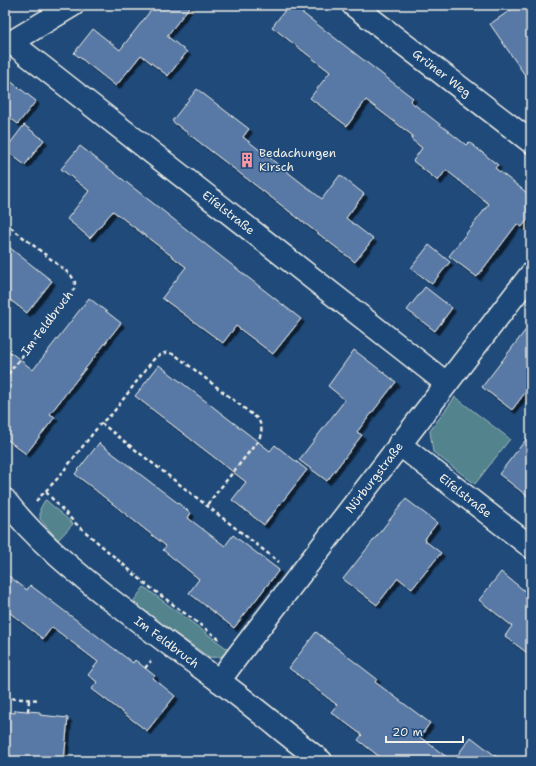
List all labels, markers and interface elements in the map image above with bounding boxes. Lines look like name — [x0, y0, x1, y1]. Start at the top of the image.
street label: Grüner Weg — [409, 46, 474, 101]
place label: Bedachungen Kirsch — [259, 145, 336, 175]
building icon: Bedachungen Kirsch — [238, 151, 256, 169]
street label: Eifelstraße — [199, 187, 258, 238]
street label: Im Feldbruch — [17, 287, 77, 359]
street label: Nürburgstraße — [342, 439, 407, 516]
street label: Eifelstraße — [436, 470, 495, 521]
street label: Im Feldbruch — [131, 613, 202, 672]
scale bar — [386, 718, 463, 744]
text: 20 m — [392, 724, 423, 740]

